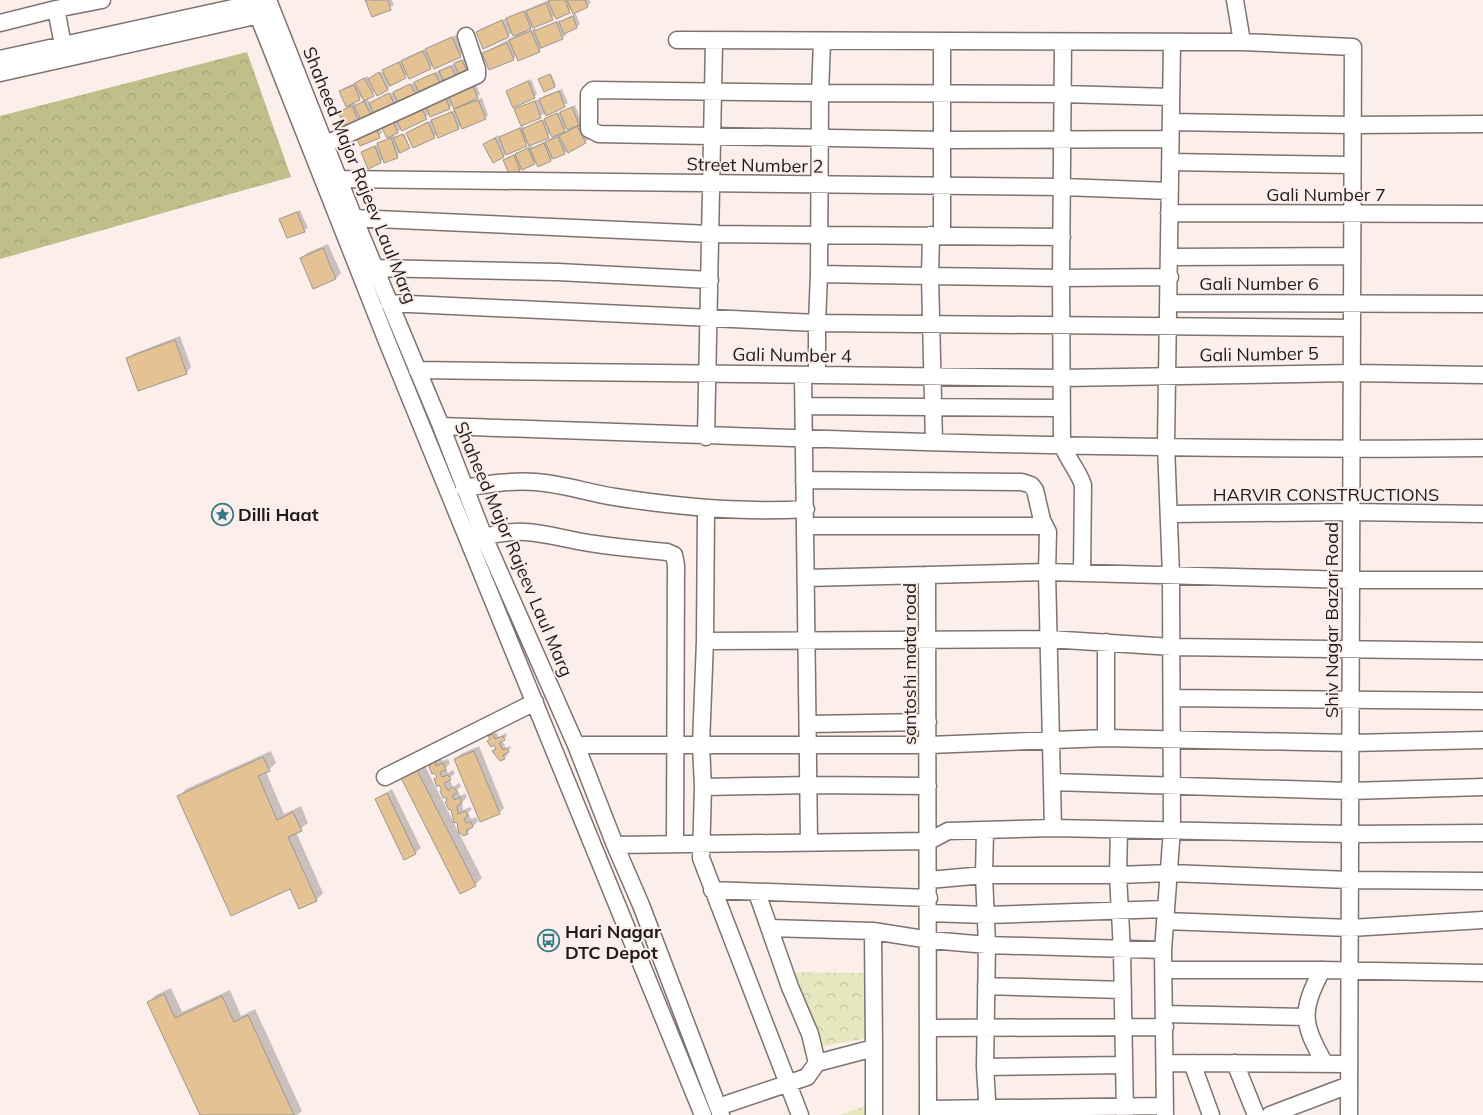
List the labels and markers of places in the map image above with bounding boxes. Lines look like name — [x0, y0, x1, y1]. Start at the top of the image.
place icon: Dilli Haat — [210, 502, 234, 526]
place label: Dilli Haat — [238, 503, 319, 526]
place label: Hari Nagar DTC Depot — [565, 920, 662, 964]
bus stop icon: Hari Nagar DTC Depot — [537, 929, 561, 953]

